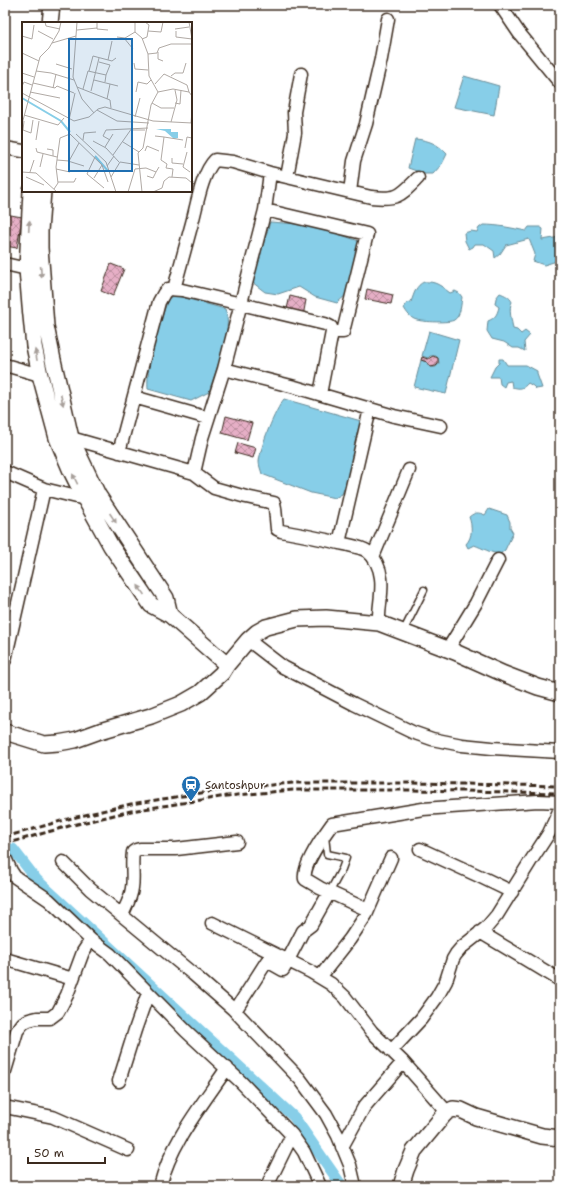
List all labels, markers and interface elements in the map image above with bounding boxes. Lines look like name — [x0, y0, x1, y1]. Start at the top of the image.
inset map — [22, 22, 192, 192]
one-way arrow — [25, 220, 32, 232]
one-way arrow — [38, 266, 45, 278]
one-way arrow — [33, 349, 39, 361]
one-way arrow — [59, 394, 65, 406]
one-way arrow — [72, 473, 78, 484]
one-way arrow — [109, 513, 117, 523]
one-way arrow — [137, 585, 145, 596]
station icon: Santoshpur — [180, 774, 202, 802]
place label: Santoshpur — [205, 778, 265, 793]
scale bar — [28, 1139, 105, 1165]
text: 50 m — [34, 1145, 64, 1161]

